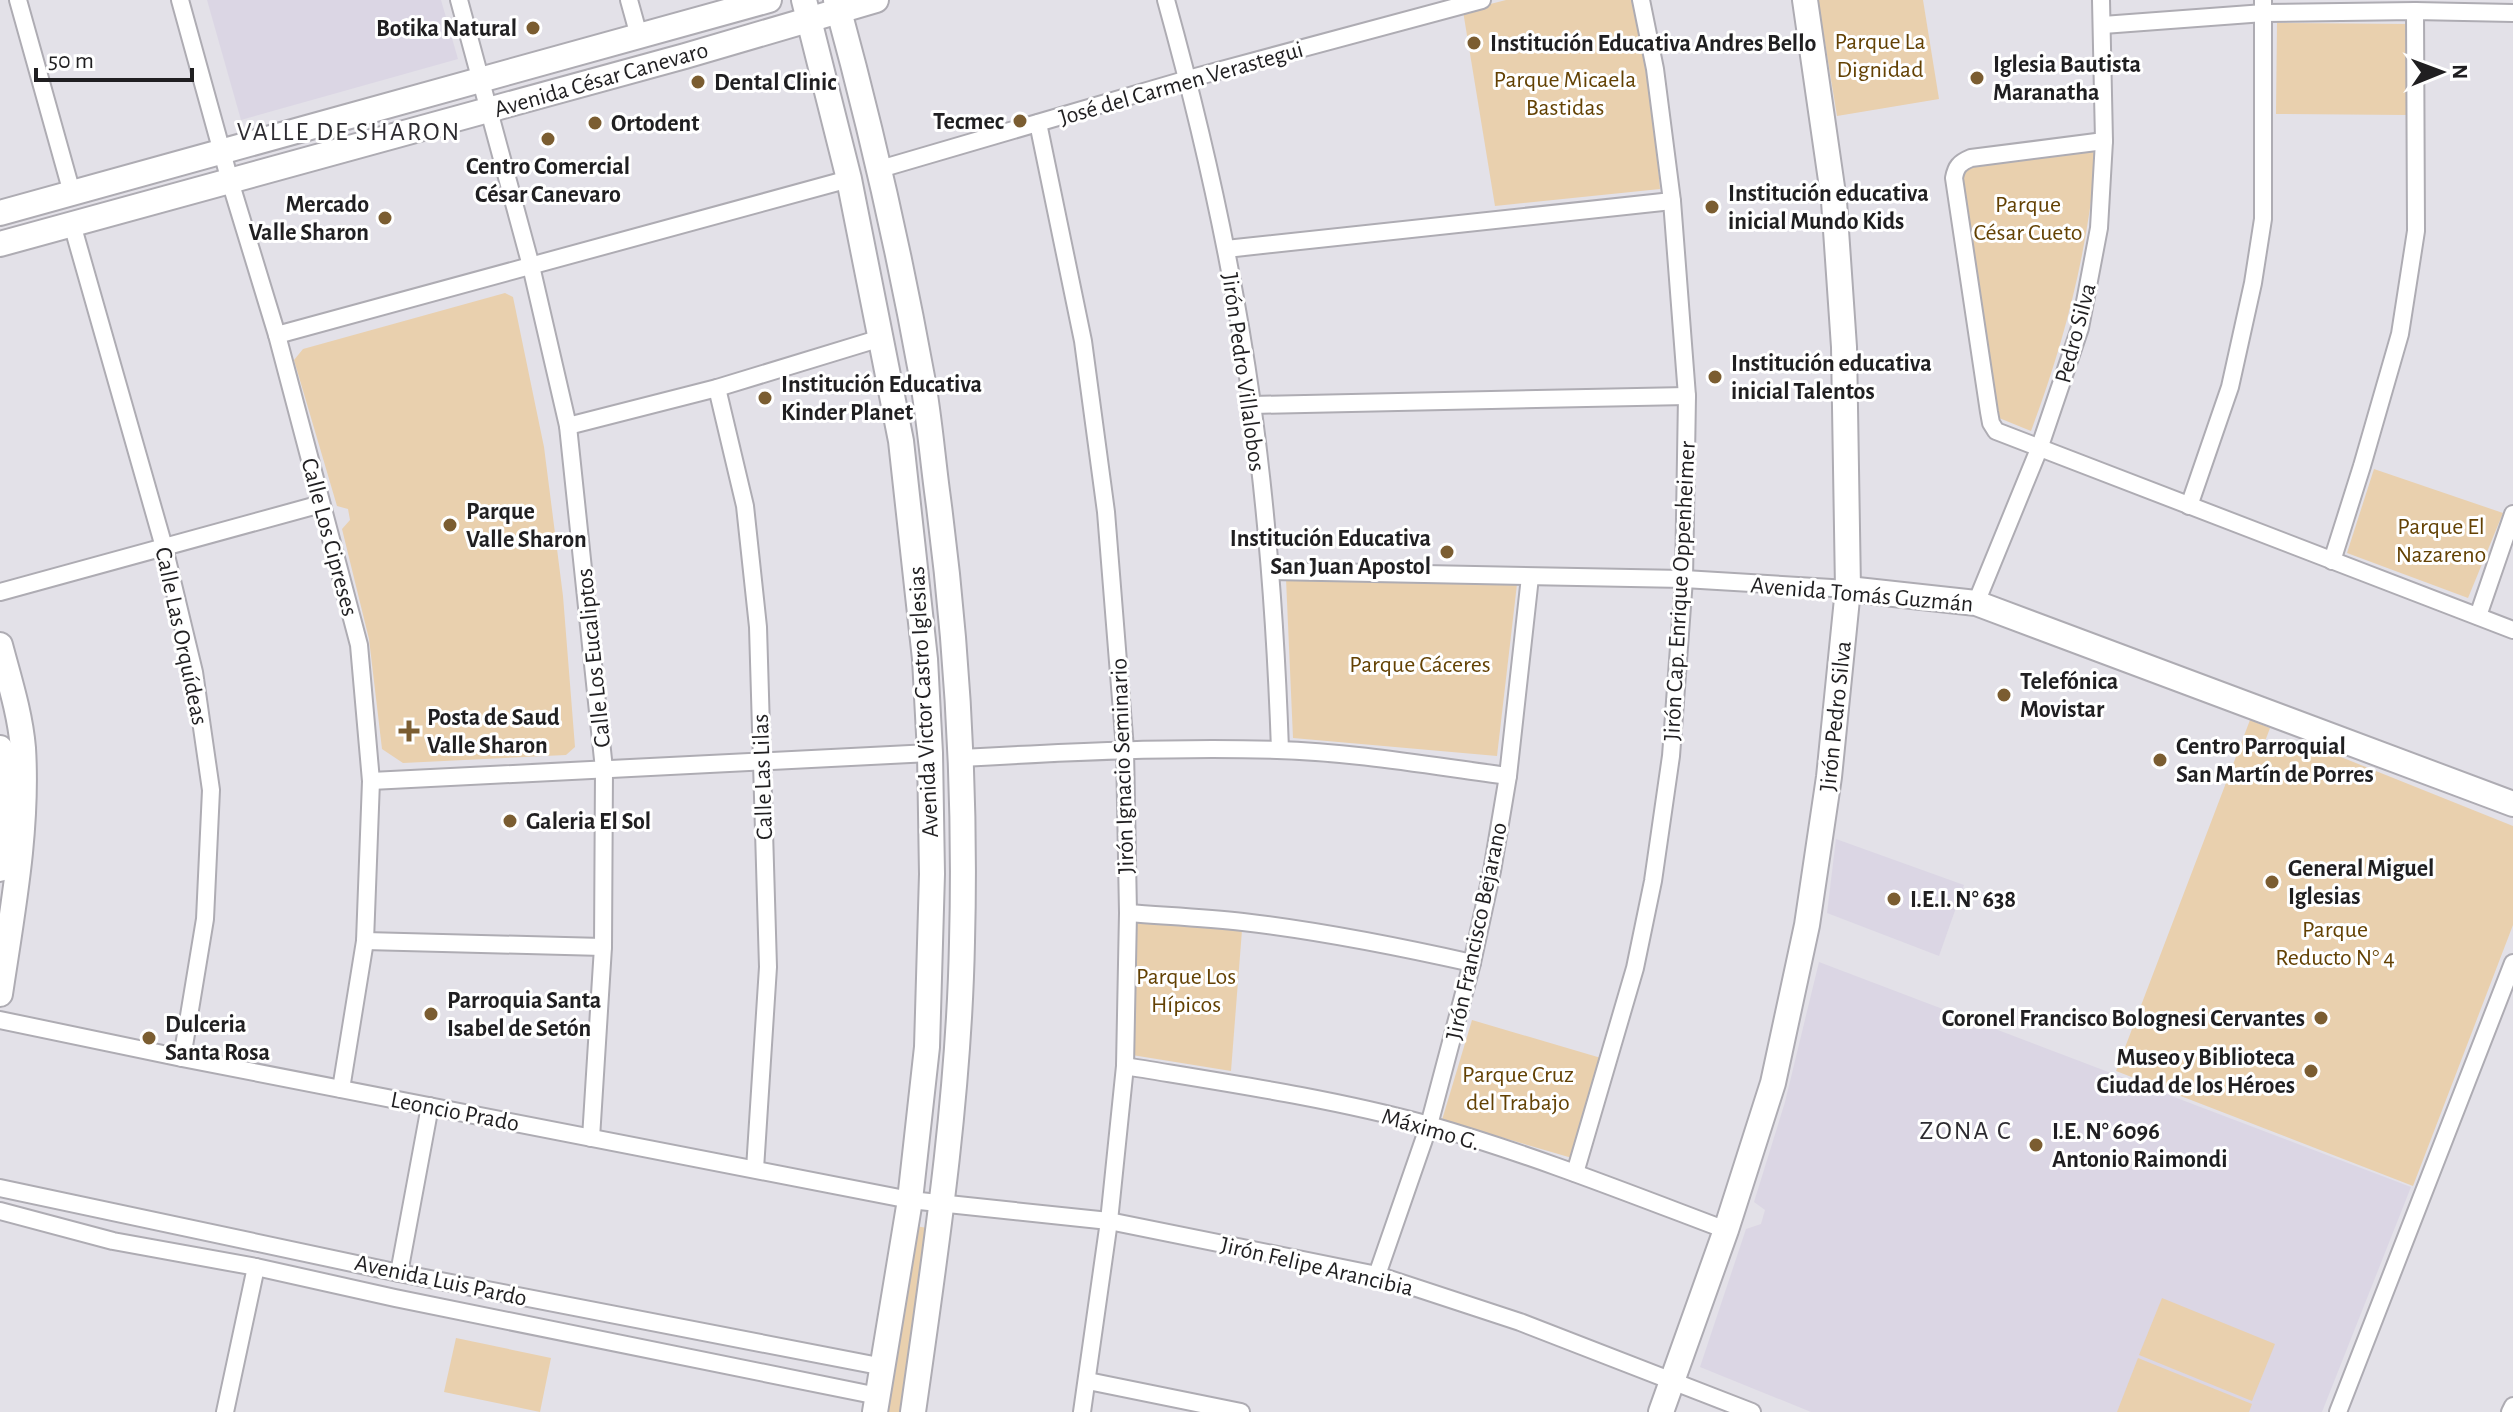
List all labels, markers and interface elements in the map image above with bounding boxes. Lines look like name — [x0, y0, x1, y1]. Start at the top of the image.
place label: Botika Natural — [376, 17, 517, 41]
marker: Botika Natural — [524, 19, 542, 37]
park label: Parque La Dignidad — [1835, 30, 1925, 82]
scale bar — [36, 32, 192, 82]
place label: Institución Educativa Andres Bello — [1490, 32, 1816, 56]
north arrow — [2401, 32, 2481, 112]
marker: Institución Educativa Andres Bello — [1465, 34, 1483, 52]
street label: Avenida César Canevaro — [492, 38, 711, 122]
street label: José del Carmen Verastegui — [1057, 38, 1306, 130]
text: 50 m — [48, 49, 94, 73]
place label: Iglesia Bautista Maranatha — [1993, 53, 2141, 105]
text: N — [2449, 64, 2471, 80]
park label: Parque Micaela Bastidas — [1494, 68, 1636, 120]
marker: Iglesia Bautista Maranatha — [1968, 69, 1986, 87]
place label: Dental Clinic — [714, 71, 837, 95]
marker: Dental Clinic — [689, 73, 707, 91]
place label: Tecmec — [933, 110, 1004, 134]
place label: Ortodent — [611, 112, 699, 136]
marker: Tecmec — [1011, 112, 1029, 130]
marker: Ortodent — [586, 114, 604, 132]
district label: VALLE DE SHARON — [237, 119, 461, 145]
marker: Centro Comercial César Canevaro — [539, 130, 557, 148]
place label: Centro Comercial César Canevaro — [466, 155, 630, 207]
place label: Institución educativa inicial Mundo Kids — [1728, 182, 1929, 234]
place label: Mercado Valle Sharon — [248, 193, 369, 245]
park label: Parque César Cueto — [1973, 193, 2083, 245]
marker: Institución educativa inicial Mundo Kids — [1703, 198, 1721, 216]
marker: Mercado Valle Sharon — [376, 209, 394, 227]
street label: Jirón Pedro Villalobos — [1217, 271, 1269, 473]
street label: Pedro Silva — [2051, 281, 2101, 386]
place label: Institución educativa inicial Talentos — [1731, 352, 1932, 404]
marker: Institución educativa inicial Talentos — [1706, 368, 1724, 386]
place label: Institución Educativa Kinder Planet — [781, 373, 982, 425]
marker: Institución Educativa Kinder Planet — [756, 389, 774, 407]
street label: Jirón Cap. Enrique Oppenheimer — [1660, 440, 1700, 741]
street label: Calle Los Cipreses — [296, 456, 362, 619]
place label: Parque Valle Sharon — [466, 500, 587, 552]
park label: Parque El Nazareno — [2396, 515, 2486, 567]
marker: Parque Valle Sharon — [441, 516, 459, 534]
place label: Institución Educativa San Juan Apostol — [1230, 527, 1431, 579]
marker: Institución Educativa San Juan Apostol — [1438, 543, 1456, 561]
street label: Calle Las Orquídeas — [150, 545, 212, 727]
street label: Avenida Victor Castro Iglesias — [905, 566, 943, 838]
street label: Calle Los Eucaliptos — [573, 567, 615, 749]
street label: Avenida Tomás Guzmán — [1750, 573, 1974, 617]
street label: Jirón Pedro Silva — [1816, 640, 1856, 793]
park label: Parque Cáceres — [1349, 653, 1491, 677]
street label: Jirón Ignacio Seminario — [1107, 658, 1139, 874]
place label: Telefónica Movistar — [2020, 670, 2118, 722]
marker: Telefónica Movistar — [1995, 686, 2013, 704]
place label: Posta de Saud Valle Sharon — [427, 706, 560, 758]
street label: Calle Las Lilas — [749, 714, 777, 840]
marker: Posta de Saud Valle Sharon — [398, 720, 420, 742]
place label: Centro Parroquial San Martín de Porres — [2176, 735, 2374, 787]
marker: Centro Parroquial San Martín de Porres — [2151, 751, 2169, 769]
place label: Galeria El Sol — [526, 810, 651, 834]
marker: Galeria El Sol — [501, 812, 519, 830]
street label: Jirón Francisco Bejarano — [1442, 820, 1512, 1042]
place label: General Miguel Iglesias — [2288, 857, 2434, 909]
marker: General Miguel Iglesias — [2263, 873, 2281, 891]
place label: I.E.I. N° 638 — [1910, 888, 2016, 912]
marker: I.E.I. N° 638 — [1885, 890, 1903, 908]
park label: Parque Reducto N° 4 — [2275, 918, 2395, 970]
park label: Parque Los Hípicos — [1136, 965, 1236, 1017]
place label: Parroquia Santa Isabel de Setón — [447, 989, 601, 1041]
marker: Parroquia Santa Isabel de Setón — [422, 1005, 440, 1023]
place label: Coronel Francisco Bolognesi Cervantes — [1942, 1007, 2305, 1031]
marker: Coronel Francisco Bolognesi Cervantes — [2312, 1009, 2330, 1027]
place label: Dulceria Santa Rosa — [165, 1013, 270, 1065]
marker: Dulceria Santa Rosa — [140, 1029, 158, 1047]
place label: Museo y Biblioteca Ciudad de los Héroes — [2096, 1046, 2295, 1098]
marker: Museo y Biblioteca Ciudad de los Héroes — [2302, 1062, 2320, 1080]
park label: Parque Cruz del Trabajo — [1462, 1063, 1574, 1115]
street label: Leoncio Prado — [389, 1088, 521, 1136]
street label: Máximo G. — [1379, 1105, 1483, 1155]
district label: ZONA C — [1920, 1118, 2012, 1144]
place label: I.E. N° 6096 Antonio Raimondi — [2052, 1120, 2227, 1172]
marker: I.E. N° 6096 Antonio Raimondi — [2027, 1136, 2045, 1154]
street label: Jirón Felipe Arancibia — [1218, 1233, 1416, 1301]
street label: Avenida Luis Pardo — [352, 1251, 529, 1311]

